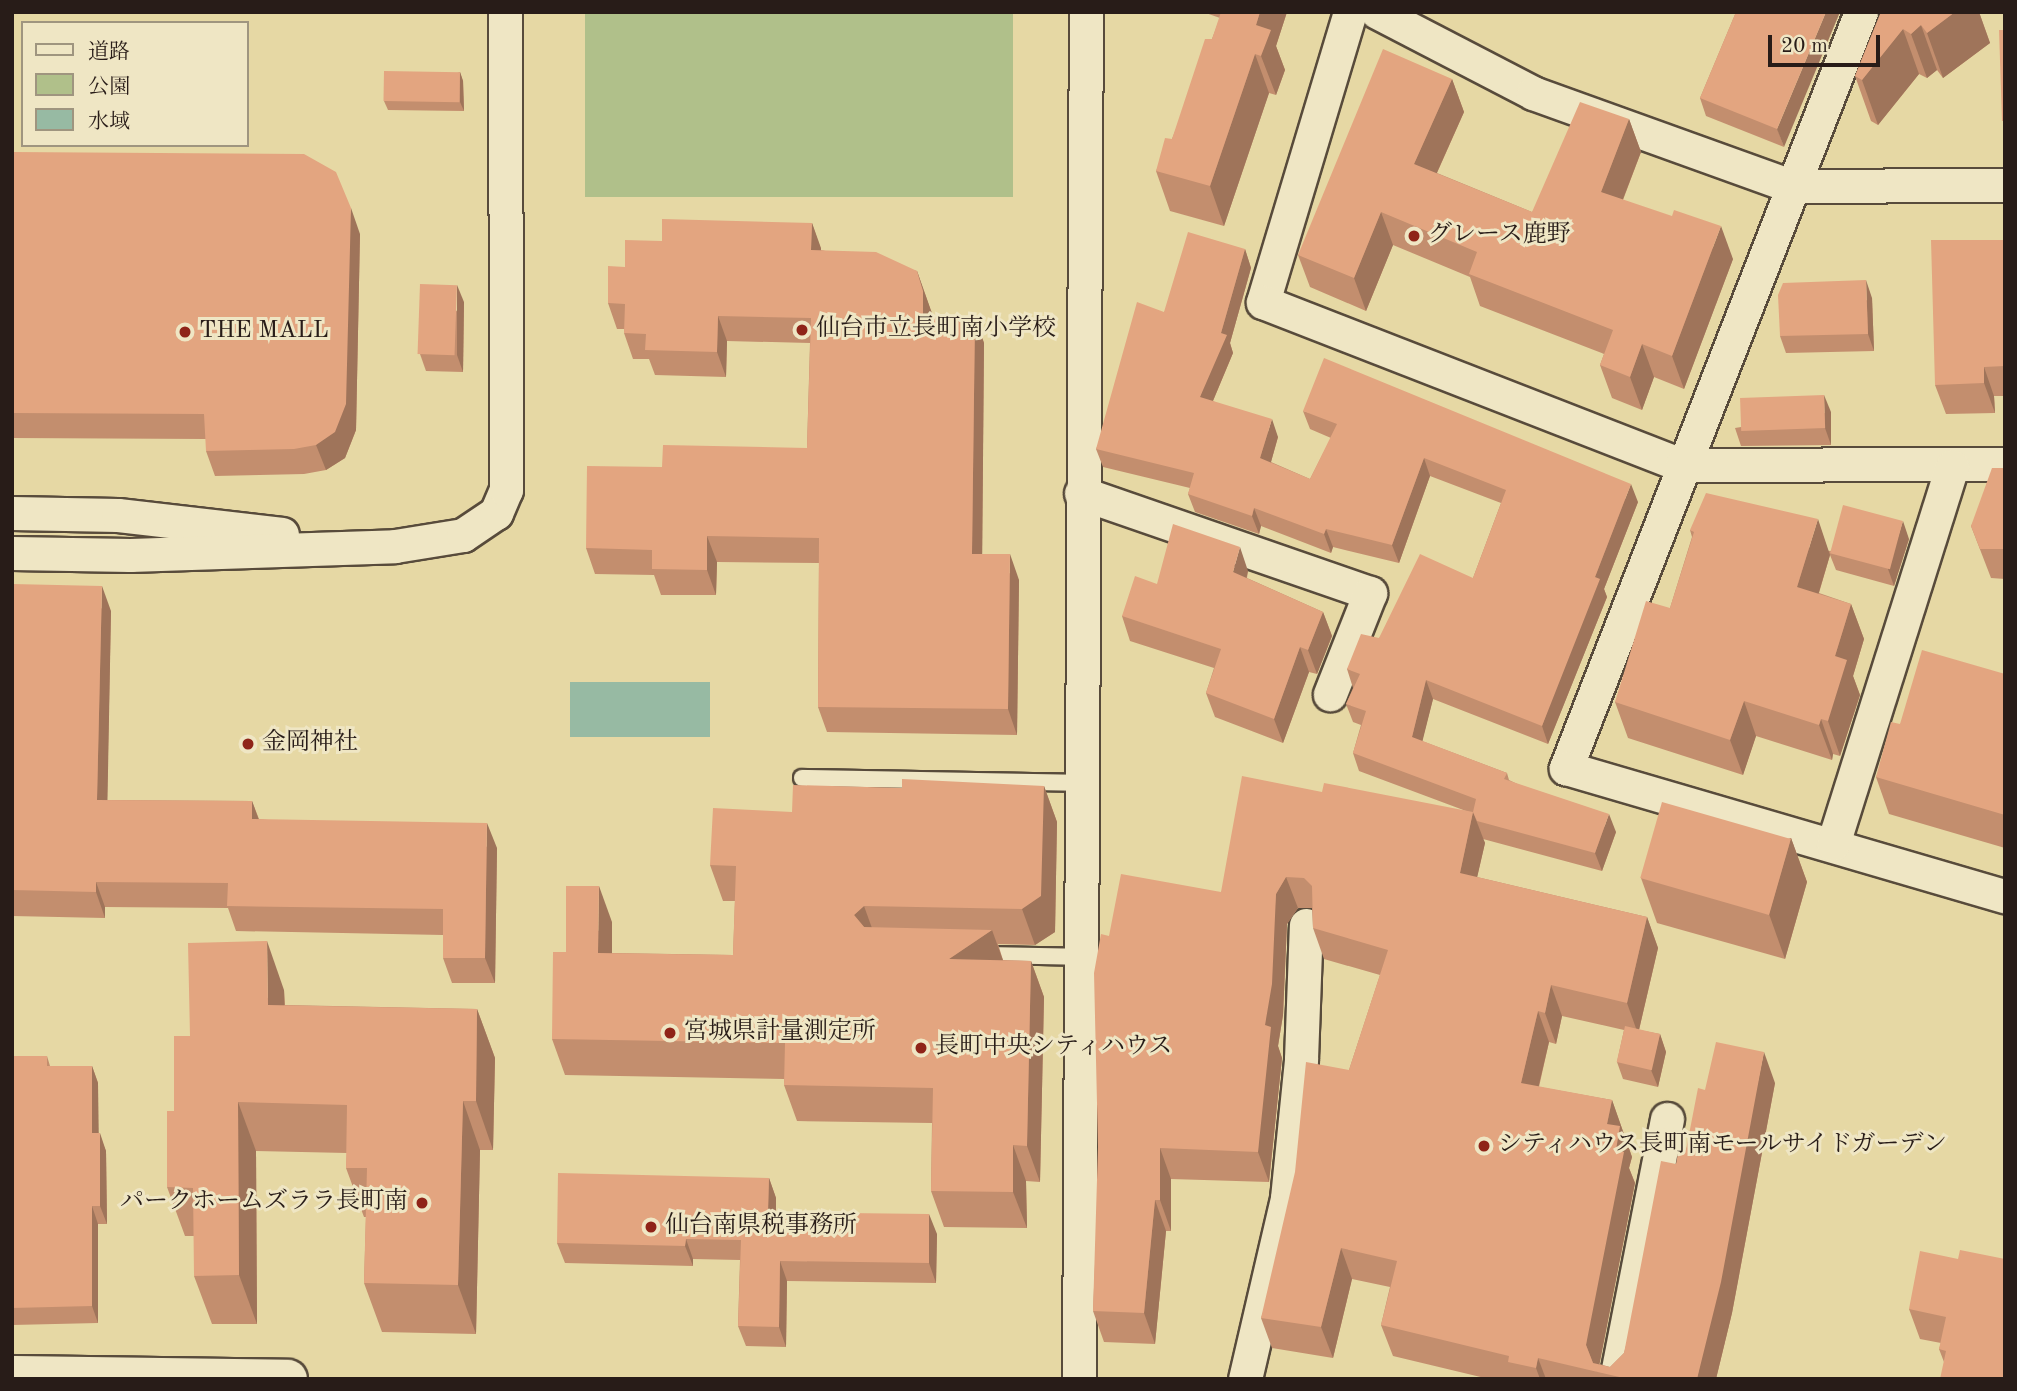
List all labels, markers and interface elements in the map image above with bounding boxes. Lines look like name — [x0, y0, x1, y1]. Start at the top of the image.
legend — [21, 21, 248, 147]
scale bar — [1772, 21, 1884, 65]
text: 20 m — [1781, 36, 1828, 57]
text: 道路 — [88, 42, 130, 63]
text: 公園 — [88, 77, 130, 98]
text: 水域 — [88, 112, 130, 133]
place label: グレース鹿野 — [1428, 222, 1572, 250]
marker: グレース鹿野 — [1406, 228, 1422, 244]
place label: 仙台市立長町南小学校 — [816, 316, 1056, 344]
place label: THE MALL — [199, 318, 329, 346]
marker: 仙台市立長町南小学校 — [794, 322, 810, 338]
marker: THE MALL — [177, 324, 193, 340]
place label: 金岡神社 — [262, 730, 358, 758]
marker: 金岡神社 — [240, 736, 256, 752]
place label: 宮城県計量測定所 — [684, 1019, 876, 1047]
marker: 宮城県計量測定所 — [662, 1025, 678, 1041]
place label: 長町中央シティハウス — [935, 1034, 1175, 1062]
marker: 長町中央シティハウス — [913, 1040, 929, 1056]
place label: シティハウス長町南モールサイドガーデン — [1498, 1132, 1953, 1160]
marker: シティハウス長町南モールサイドガーデン — [1476, 1138, 1492, 1154]
place label: パークホームズララ長町南 — [120, 1189, 408, 1217]
marker: パークホームズララ長町南 — [414, 1195, 430, 1211]
place label: 仙台南県税事務所 — [665, 1213, 857, 1241]
marker: 仙台南県税事務所 — [643, 1219, 659, 1235]

